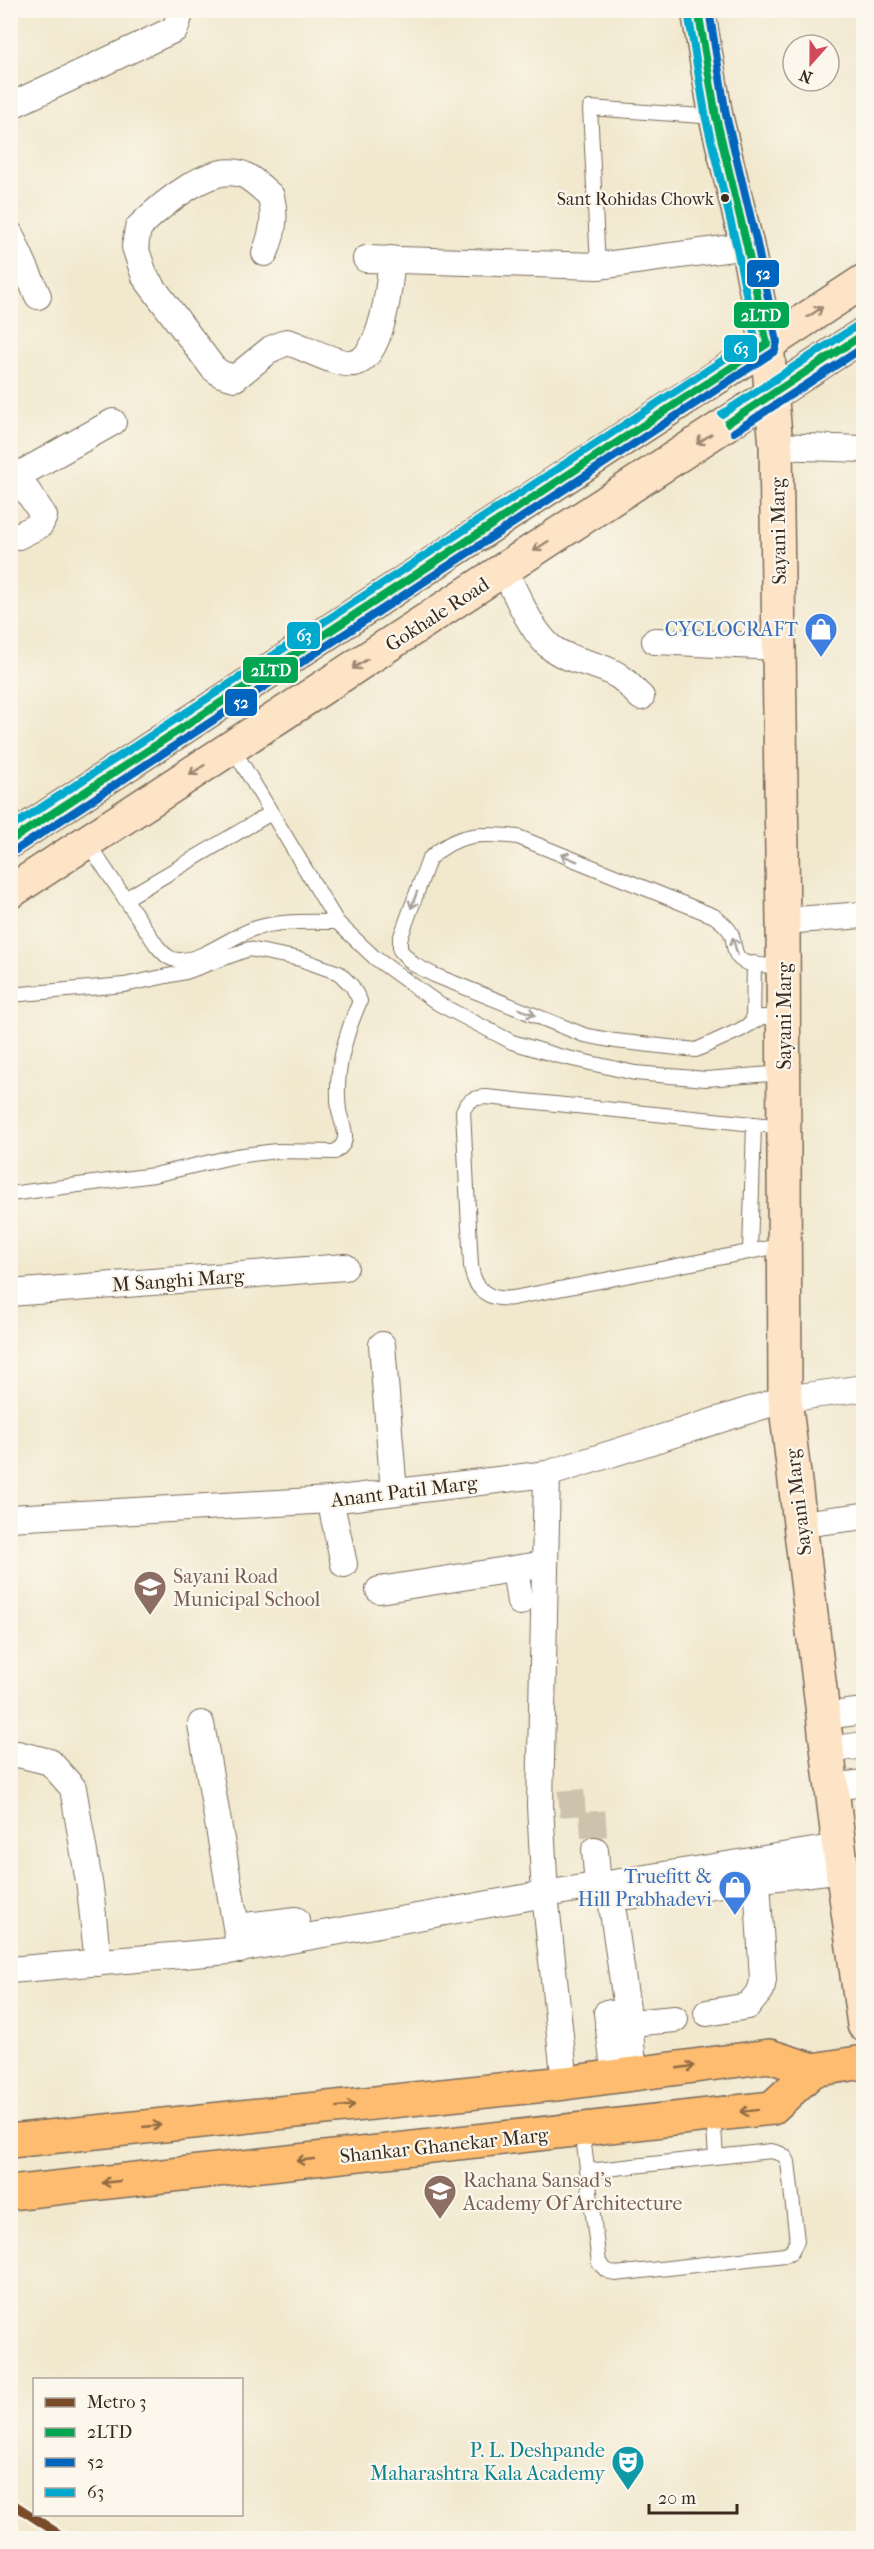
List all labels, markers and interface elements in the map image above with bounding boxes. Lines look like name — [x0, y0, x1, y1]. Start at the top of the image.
north arrow — [781, 33, 841, 93]
text: N — [796, 65, 815, 88]
place label: Sant Rohidas Chowk — [557, 189, 715, 210]
marker: Sant Rohidas Chowk — [719, 192, 731, 204]
line badge: 52 — [746, 259, 780, 288]
text: 52 — [755, 264, 771, 283]
line badge: 2LTD — [733, 301, 790, 329]
text: 2LTD — [741, 306, 781, 325]
one-way arrow — [806, 306, 823, 318]
line badge: 63 — [723, 334, 758, 363]
text: 63 — [733, 339, 749, 359]
one-way arrow — [696, 433, 713, 445]
street label: Sayani Marg — [766, 477, 791, 585]
one-way arrow — [533, 540, 550, 552]
street label: Gokhale Road — [381, 572, 494, 656]
shop icon: CYCLOCRAFT — [803, 611, 839, 658]
place label: CYCLOCRAFT — [665, 618, 799, 641]
line badge: 63 — [286, 621, 321, 650]
text: 63 — [296, 626, 312, 646]
line badge: 2LTD — [242, 656, 299, 684]
one-way arrow — [352, 658, 369, 670]
text: 2LTD — [251, 661, 291, 680]
line badge: 52 — [224, 688, 258, 717]
text: 52 — [233, 693, 249, 712]
one-way arrow — [188, 764, 205, 777]
one-way arrow — [560, 852, 579, 863]
one-way arrow — [407, 891, 418, 909]
one-way arrow — [729, 937, 740, 956]
street label: Sayani Marg — [773, 962, 796, 1070]
one-way arrow — [517, 1008, 536, 1019]
street label: M Sanghi Marg — [111, 1264, 245, 1297]
street label: Sayani Marg — [781, 1447, 816, 1557]
street label: Anant Patil Marg — [329, 1471, 479, 1512]
place label: Sayani Road Municipal School — [173, 1565, 321, 1611]
school or university icon: Sayani Road Municipal School — [132, 1569, 168, 1616]
place label: Truefitt & Hill Prabhadevi — [578, 1865, 712, 1911]
shop icon: Truefitt & Hill Prabhadevi — [717, 1869, 753, 1916]
one-way arrow — [676, 2061, 695, 2072]
one-way arrow — [336, 2100, 356, 2111]
one-way arrow — [739, 2105, 759, 2116]
one-way arrow — [142, 2120, 162, 2131]
street label: Shankar Ghanekar Marg — [339, 2123, 550, 2168]
one-way arrow — [295, 2155, 315, 2166]
place label: Rachana Sansad's Academy Of Architecture — [462, 2169, 682, 2215]
school or university icon: Rachana Sansad's Academy Of Architecture — [422, 2173, 458, 2220]
one-way arrow — [101, 2177, 121, 2188]
legend — [33, 2378, 243, 2516]
text: Metro 3 — [87, 2392, 147, 2413]
text: 2LTD — [87, 2422, 132, 2443]
place label: P. L. Deshpande Maharashtra Kala Academy — [370, 2439, 606, 2485]
theatre icon: P. L. Deshpande Maharashtra Kala Academy — [610, 2444, 646, 2491]
text: 52 — [87, 2452, 104, 2473]
scale bar — [649, 2477, 738, 2515]
text: 63 — [87, 2482, 104, 2503]
text: 20 m — [658, 2488, 696, 2509]

